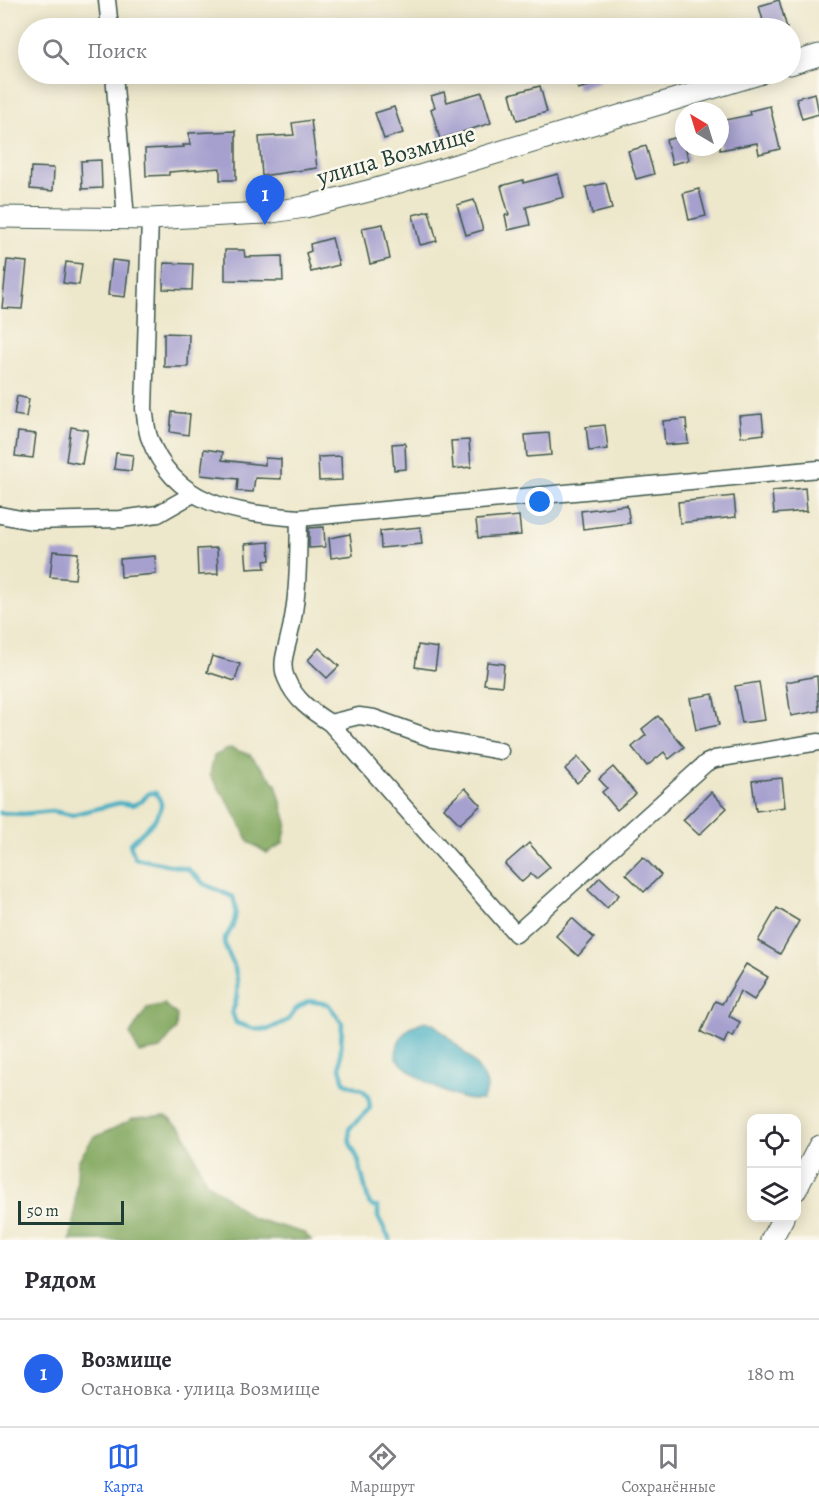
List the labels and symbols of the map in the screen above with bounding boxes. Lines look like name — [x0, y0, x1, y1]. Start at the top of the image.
north arrow — [675, 102, 729, 156]
street label: улица Возмище — [312, 117, 479, 193]
pin: 1 — [246, 176, 284, 225]
your location — [525, 487, 554, 516]
scale bar — [18, 1198, 124, 1226]

